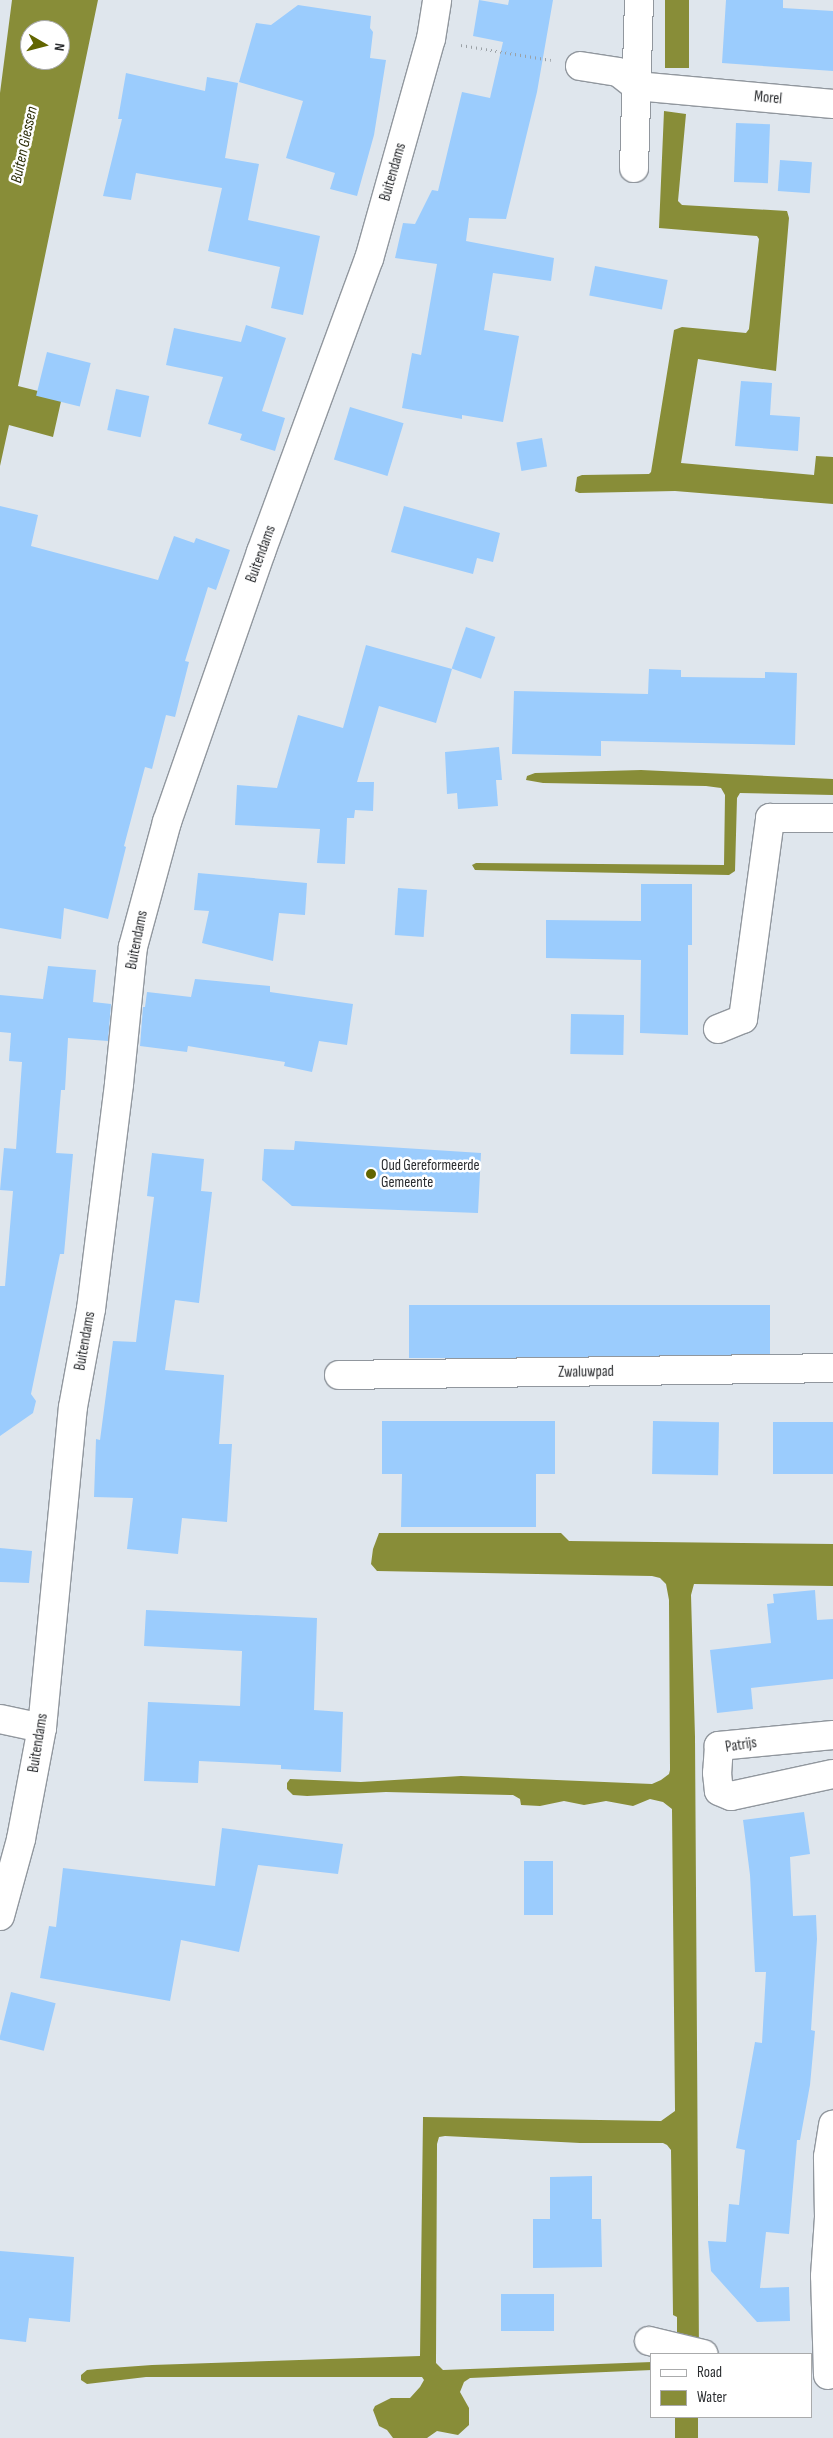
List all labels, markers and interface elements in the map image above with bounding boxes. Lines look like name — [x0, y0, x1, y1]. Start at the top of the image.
north arrow — [20, 20, 70, 70]
text: N — [50, 42, 68, 52]
street label: Morel — [753, 88, 783, 108]
water label: Buiten Giessen — [8, 105, 42, 185]
street label: Buitendams — [376, 141, 410, 203]
street label: Buitendams — [242, 523, 280, 585]
street label: Buitendams — [122, 909, 152, 971]
place label: Oud Gereformeerde Gemeente — [381, 1156, 480, 1191]
marker: Oud Gereformeerde Gemeente — [365, 1168, 377, 1180]
street label: Buitendams — [71, 1310, 99, 1372]
street label: Zwaluwpad — [558, 1363, 614, 1381]
street label: Buitendams — [24, 1712, 52, 1774]
street label: Patrijs — [724, 1734, 758, 1756]
legend — [650, 2353, 813, 2418]
text: Road — [697, 2363, 722, 2382]
text: Water — [697, 2388, 727, 2407]

